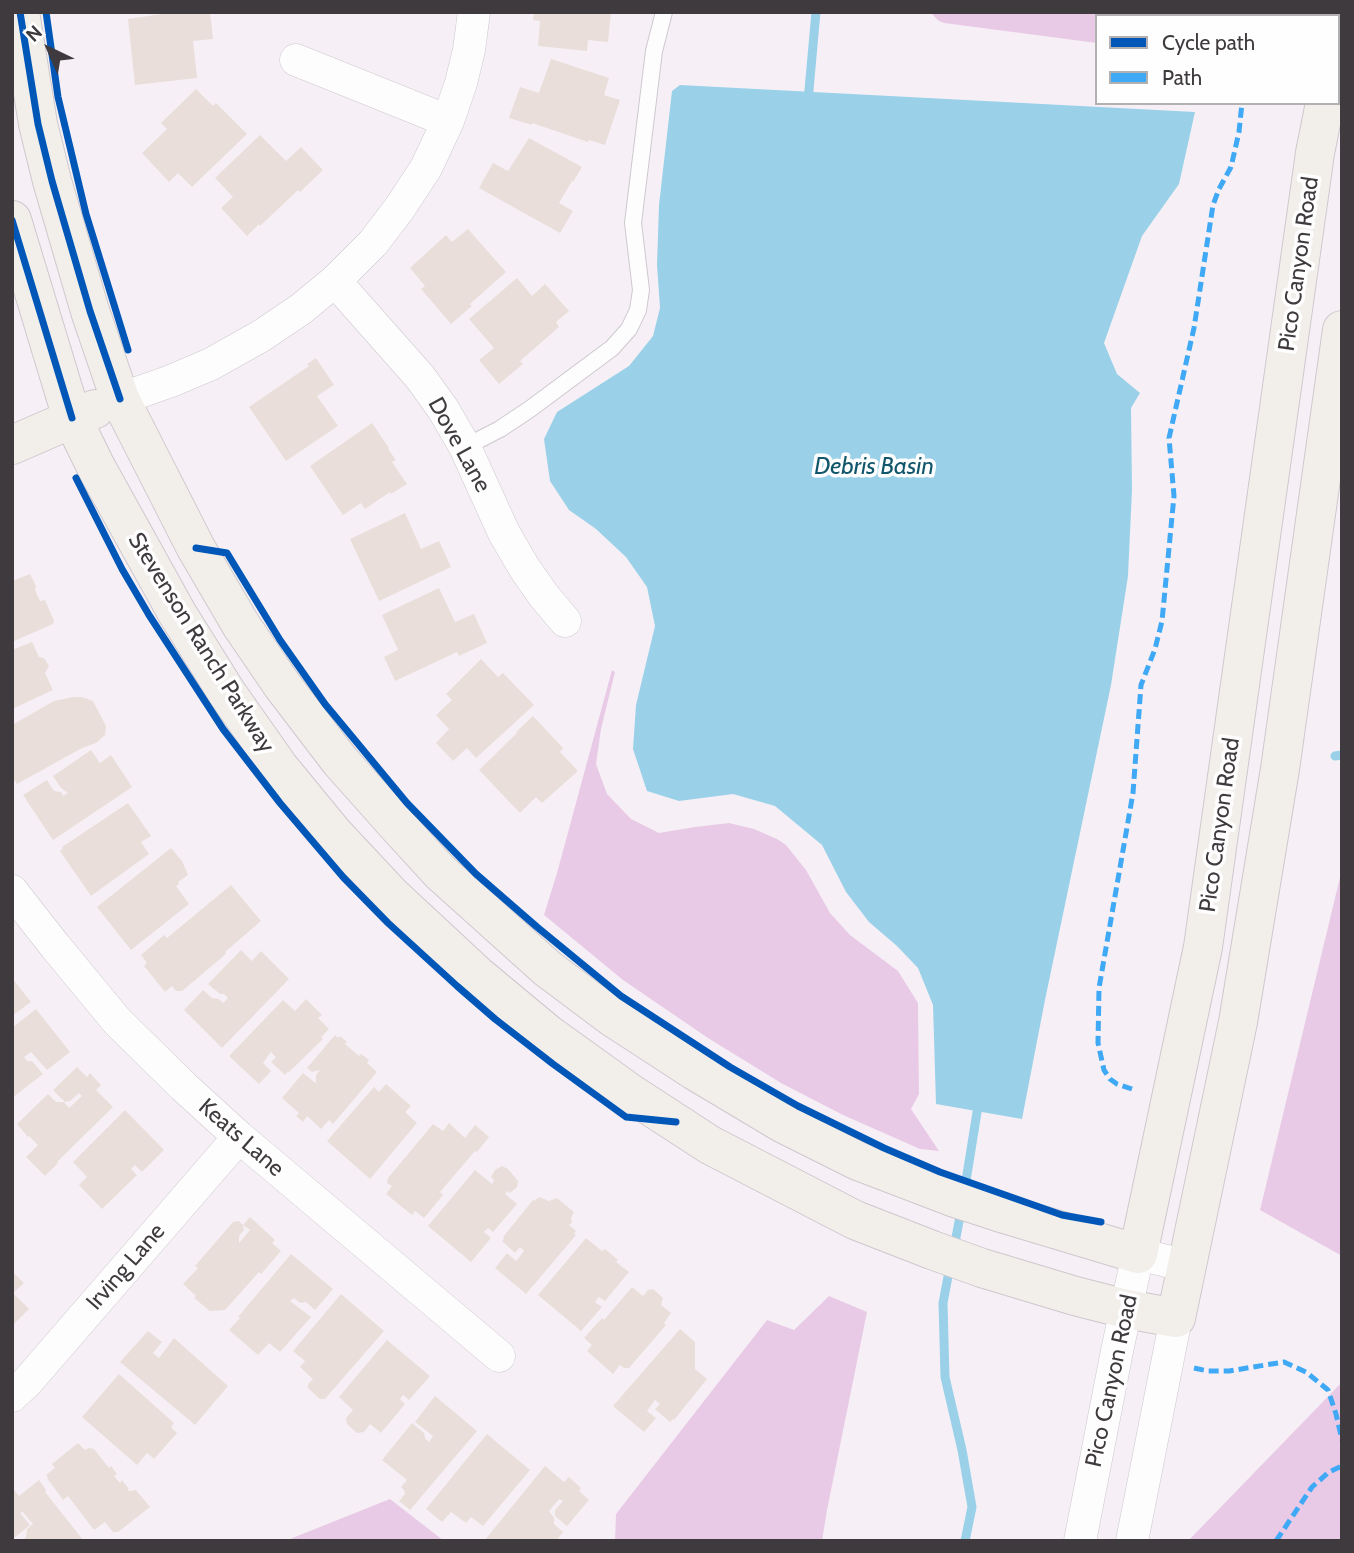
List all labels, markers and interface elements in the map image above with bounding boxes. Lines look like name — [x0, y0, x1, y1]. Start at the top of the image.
north arrow — [14, 14, 84, 84]
legend — [1095, 14, 1340, 105]
text: N — [21, 21, 47, 46]
text: Cycle path — [1162, 30, 1255, 55]
text: Path — [1162, 65, 1202, 90]
street label: Pico Canyon Road — [1273, 175, 1325, 353]
street label: Dove Lane — [422, 393, 496, 497]
water label: Debris Basin — [814, 453, 934, 481]
street label: Stevenson Ranch Parkway — [122, 528, 280, 758]
street label: Pico Canyon Road — [1194, 736, 1246, 914]
street label: Keats Lane — [193, 1093, 289, 1183]
street label: Irving Lane — [81, 1218, 171, 1316]
street label: Pico Canyon Road — [1080, 1292, 1144, 1470]

